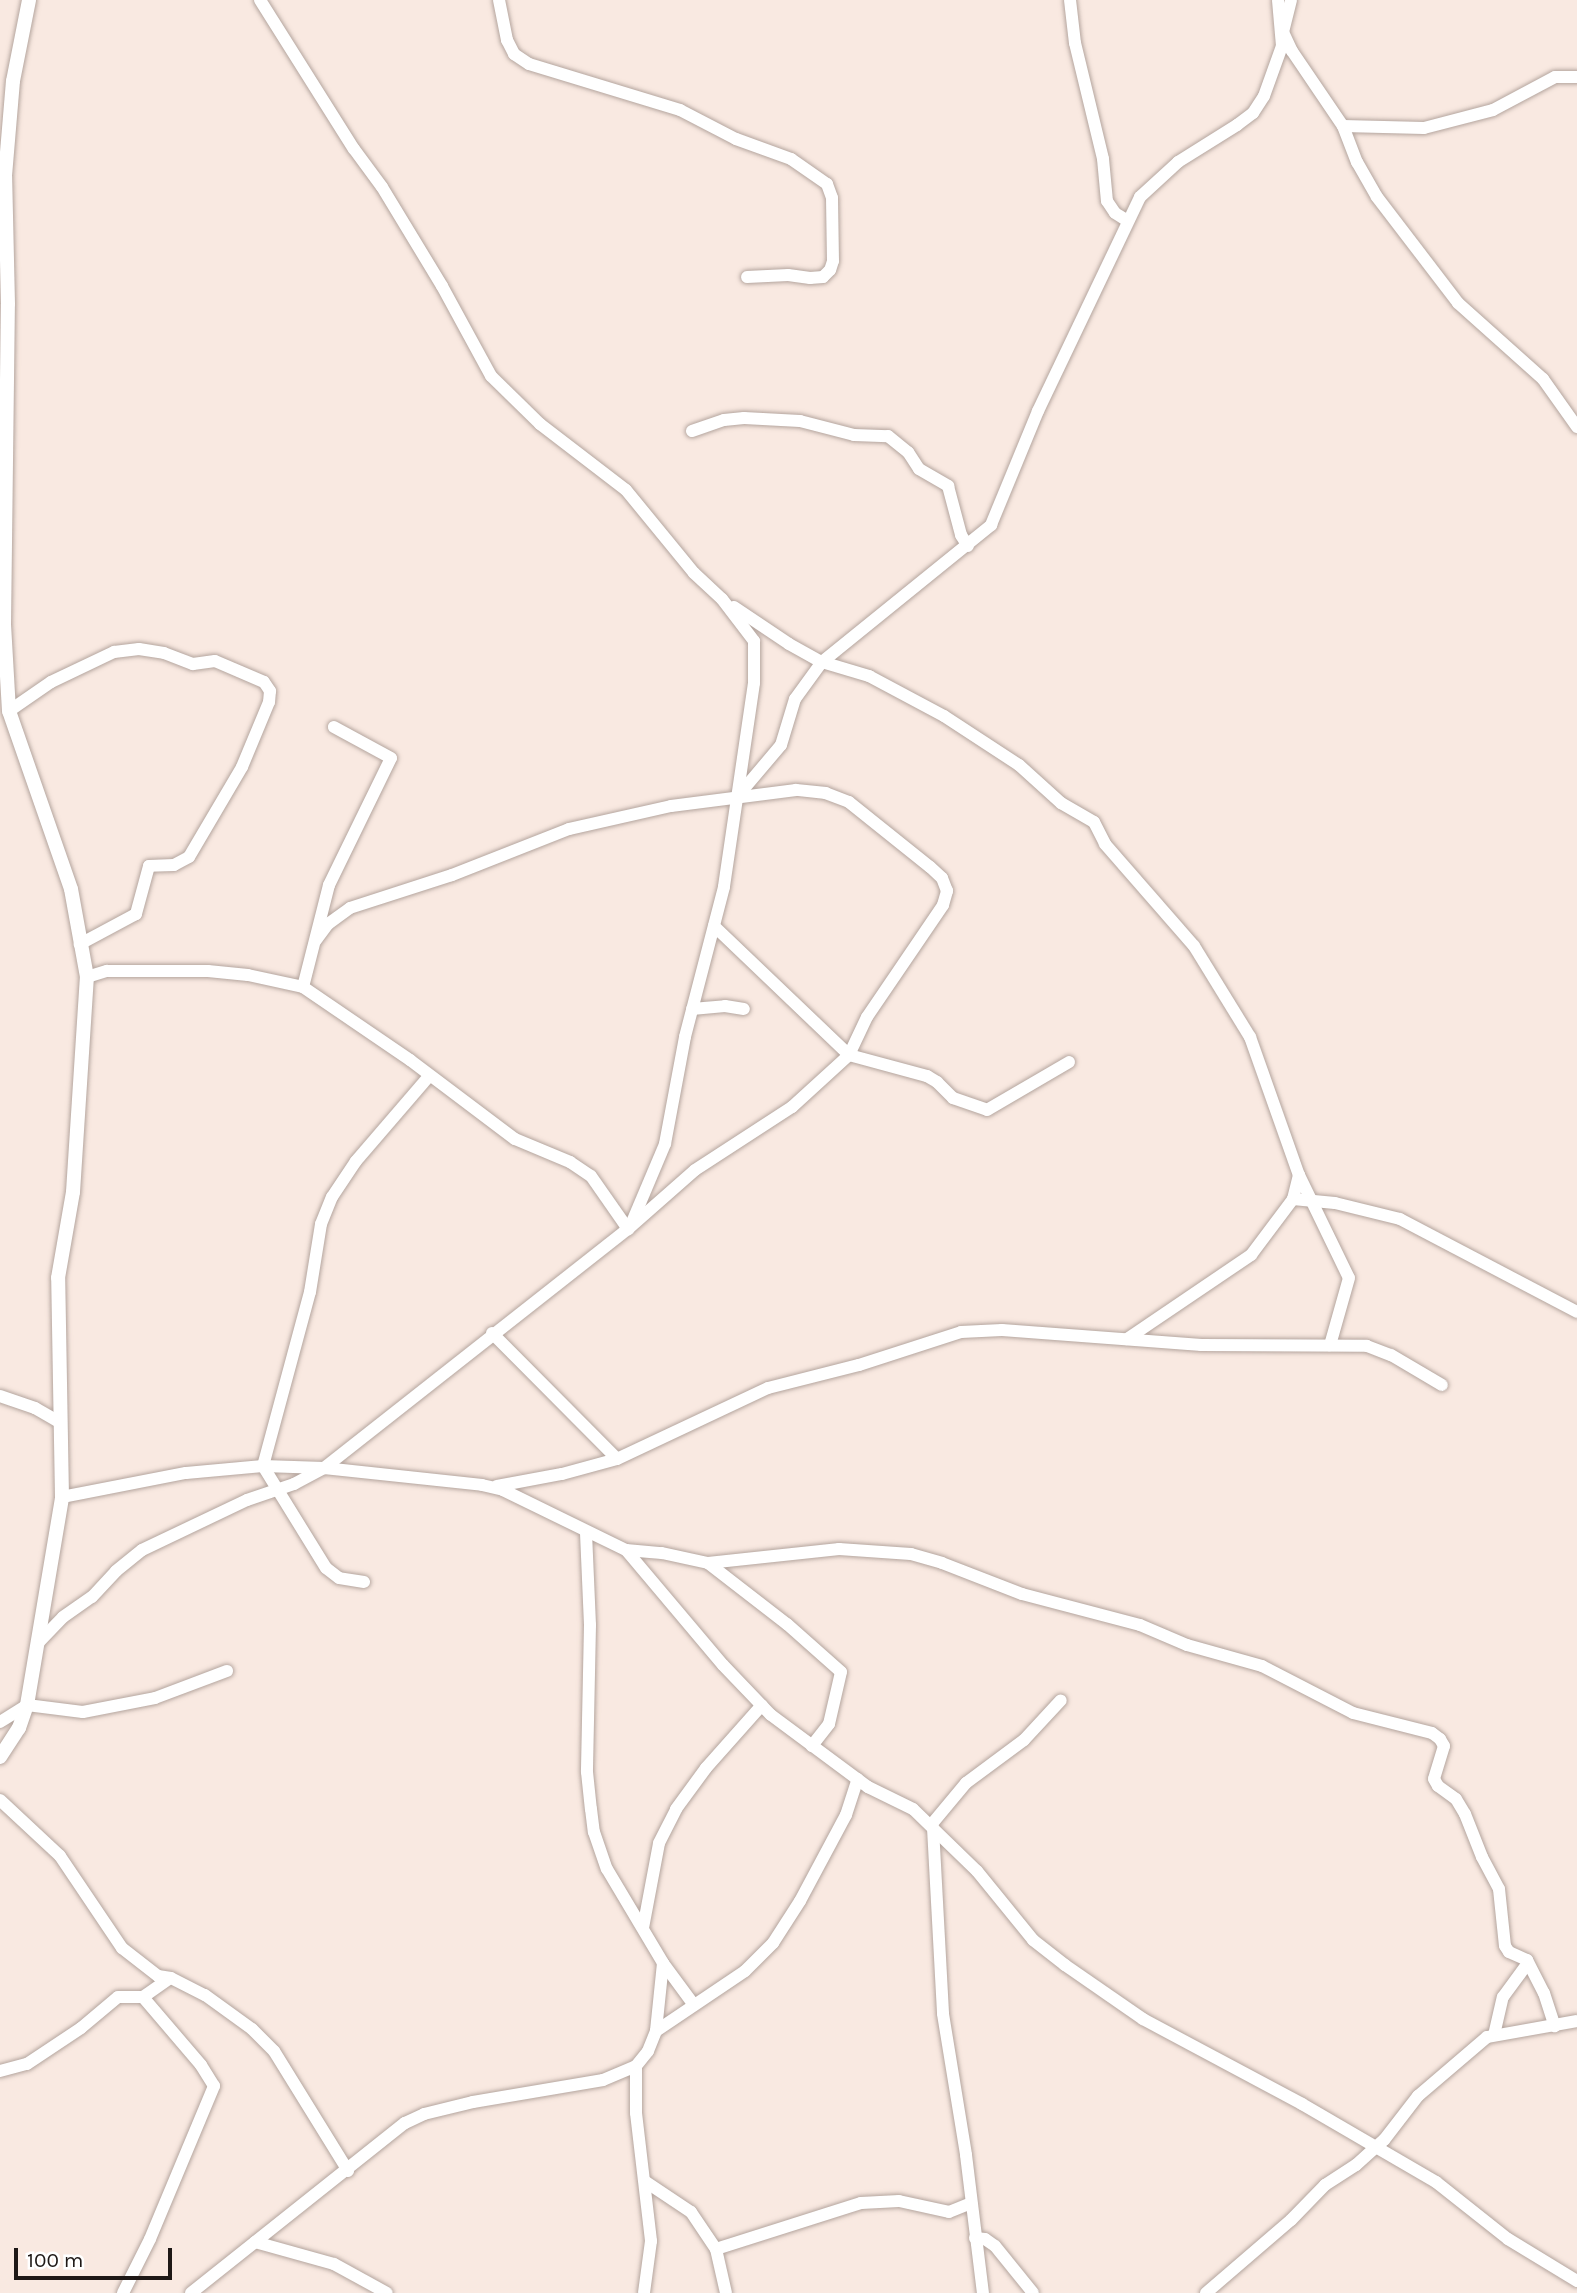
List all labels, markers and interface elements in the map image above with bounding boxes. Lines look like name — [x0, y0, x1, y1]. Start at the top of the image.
scale bar — [18, 2234, 175, 2278]
text: 100 m — [27, 2248, 84, 2272]

